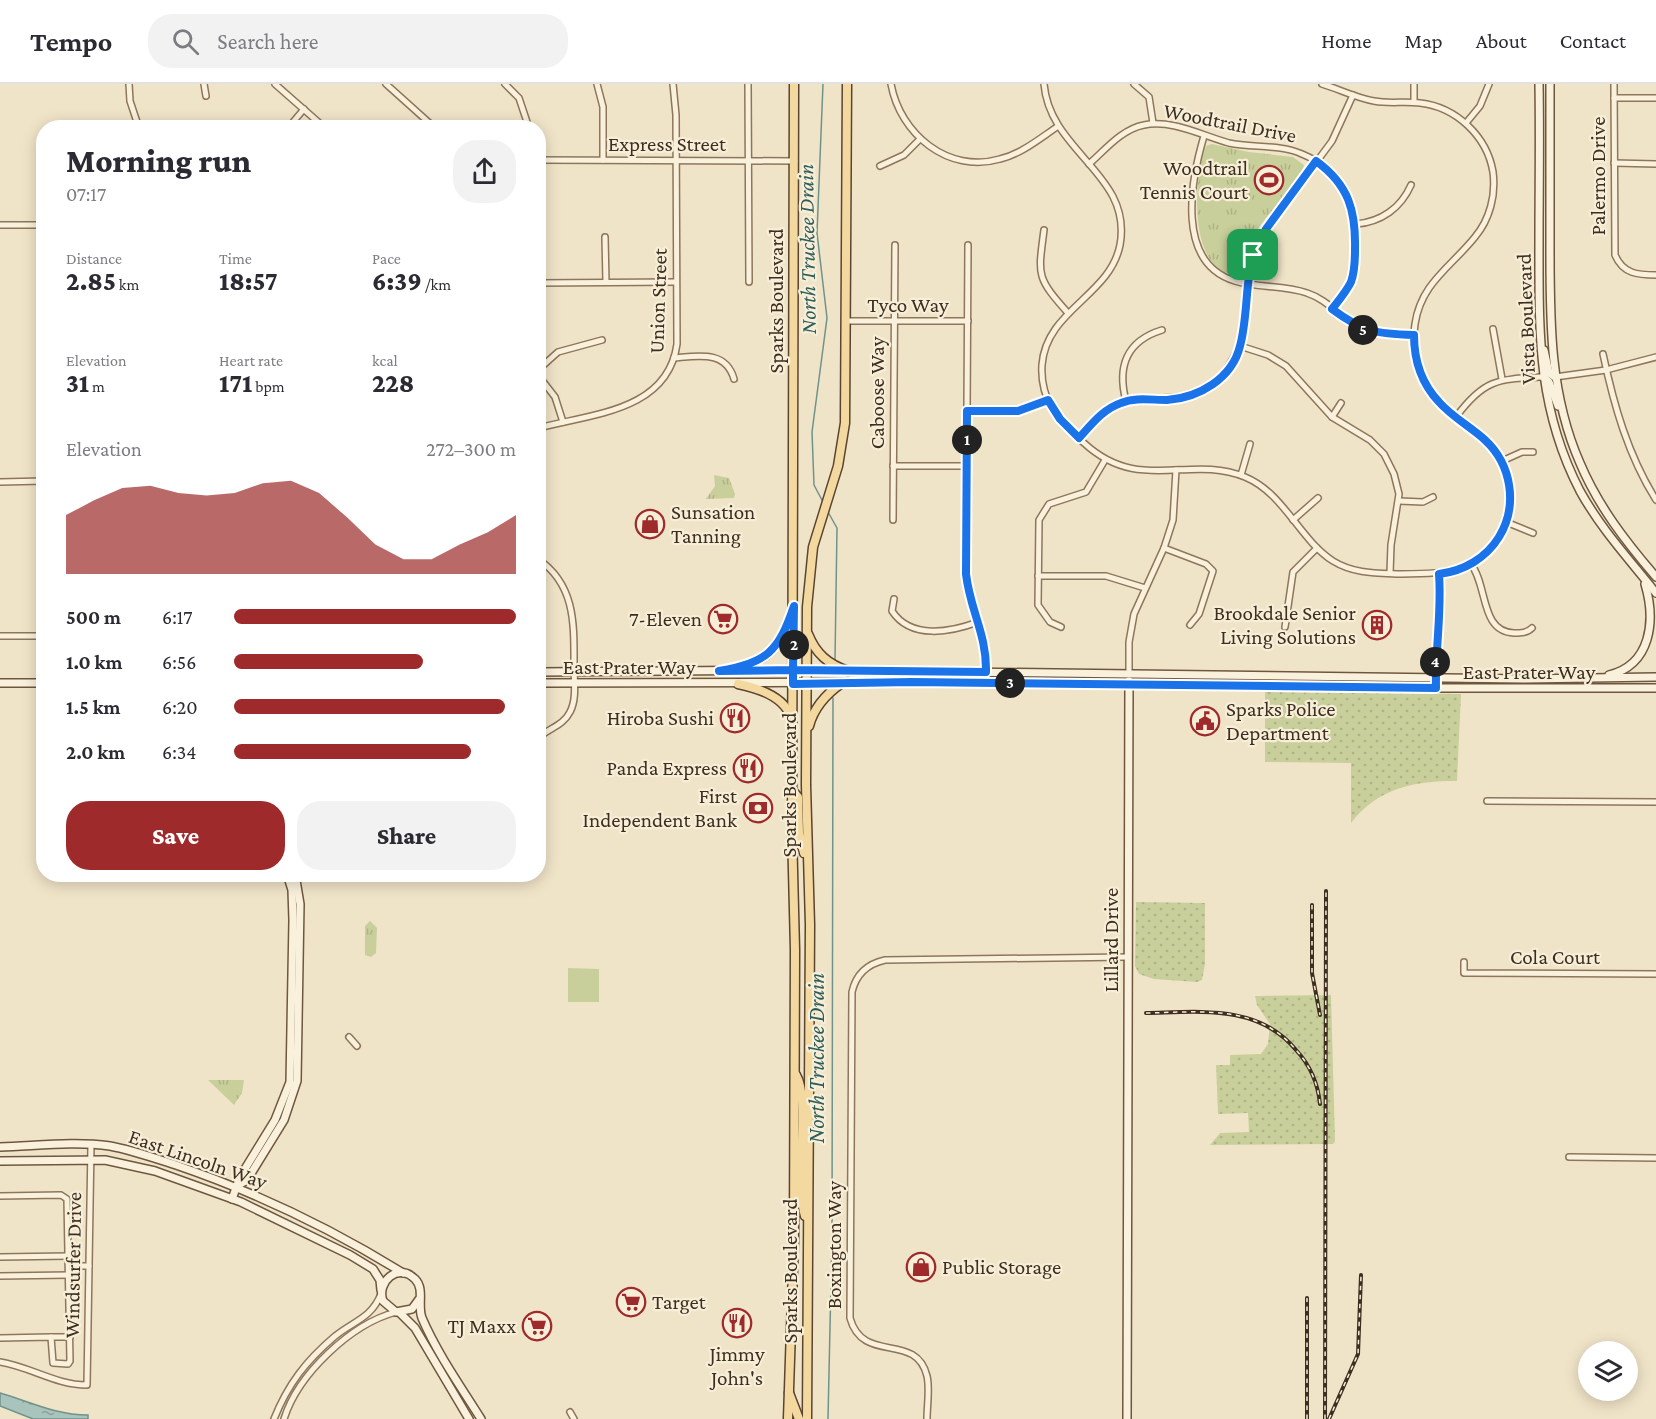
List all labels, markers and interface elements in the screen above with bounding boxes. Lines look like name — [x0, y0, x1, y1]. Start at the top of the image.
search box — [148, 14, 568, 68]
icon: search — [169, 25, 202, 58]
text: Tempo — [30, 26, 112, 57]
text: Search here — [217, 29, 318, 54]
text: Home — [1321, 29, 1371, 53]
text: Map — [1404, 29, 1443, 53]
text: About — [1476, 29, 1527, 53]
text: Contact — [1560, 29, 1626, 53]
street label: Woodtrail Drive — [1162, 98, 1298, 148]
street label: Palermo Drive — [1586, 116, 1610, 236]
street label: Express Street — [608, 132, 727, 156]
button: share — [453, 140, 516, 203]
text: Morning run — [66, 142, 251, 179]
place label: Woodtrail Tennis Court — [1140, 156, 1249, 204]
water label: North Truckee Drain — [793, 164, 821, 334]
sports icon: Woodtrail Tennis Court — [1253, 164, 1285, 196]
text: 07:17 — [66, 183, 106, 205]
street label: Sparks Boulevard — [764, 228, 788, 374]
pin — [1227, 229, 1278, 280]
icon: arrive — [1236, 238, 1269, 271]
street label: Union Street — [644, 247, 672, 354]
text: Distance — [66, 250, 122, 267]
text: Time — [219, 250, 252, 267]
text: Pace — [372, 250, 401, 267]
street label: Vista Boulevard — [1512, 253, 1540, 385]
text: 2.85 — [66, 267, 116, 296]
text: 18:57 — [219, 267, 278, 296]
text: 6:39 — [372, 267, 422, 296]
text: km — [116, 276, 139, 293]
text: /km — [422, 276, 451, 293]
street label: Tyco Way — [867, 293, 949, 317]
pin: 5 — [1348, 315, 1378, 345]
text: 5 — [1359, 321, 1367, 338]
street label: Caboose Way — [865, 336, 889, 449]
text: Elevation — [66, 352, 127, 369]
text: Heart rate — [219, 352, 283, 369]
text: kcal — [372, 352, 398, 369]
text: 31 — [66, 369, 89, 398]
text: 171 — [219, 369, 252, 398]
text: 228 — [372, 369, 414, 398]
text: m — [89, 378, 105, 395]
text: bpm — [252, 378, 285, 395]
pin: 1 — [952, 425, 982, 455]
text: 1 — [964, 431, 970, 448]
text: Elevation — [66, 438, 142, 460]
text: 272–300 m — [426, 438, 516, 460]
place label: Sunsation Tanning — [671, 500, 755, 548]
shop icon: Sunsation Tanning — [634, 508, 666, 540]
place label: Brookdale Senior Living Solutions — [1214, 601, 1357, 649]
supermarket icon: 7-Eleven — [707, 603, 739, 635]
text: 500 m — [66, 606, 121, 628]
text: 6:17 — [162, 606, 193, 628]
place label: 7-Eleven — [629, 607, 702, 631]
building icon: Brookdale Senior Living Solutions — [1361, 609, 1393, 641]
pin: 2 — [779, 630, 809, 660]
text: 2 — [790, 636, 798, 653]
pin: 4 — [1420, 647, 1450, 677]
text: 1.0 km — [66, 651, 122, 673]
text: 6:56 — [162, 651, 196, 673]
text: 4 — [1431, 653, 1439, 670]
street label: East Prater Way — [563, 655, 696, 679]
street label: East Prater Way — [1463, 660, 1596, 684]
pin: 3 — [995, 668, 1025, 698]
text: 3 — [1006, 674, 1014, 691]
text: 1.5 km — [66, 696, 121, 718]
text: 6:20 — [162, 696, 198, 718]
place label: Sparks Police Department — [1226, 697, 1335, 745]
restaurant icon: Hiroba Sushi — [719, 702, 751, 734]
public building icon: Sparks Police Department — [1189, 705, 1221, 737]
place label: Hiroba Sushi — [607, 706, 714, 730]
street label: Sparks Boulevard — [777, 712, 801, 858]
text: 2.0 km — [66, 741, 125, 763]
text: 6:34 — [162, 741, 196, 763]
restaurant icon: Panda Express — [732, 752, 764, 784]
place label: Panda Express — [606, 756, 727, 780]
place label: First Independent Bank — [583, 784, 738, 832]
bank icon: First Independent Bank — [742, 792, 774, 824]
button: Save — [66, 801, 285, 870]
button: Share — [297, 801, 516, 870]
street label: Lillard Drive — [1099, 888, 1123, 992]
street label: Cola Court — [1510, 945, 1601, 969]
water label: North Truckee Drain — [804, 973, 829, 1143]
street label: East Lincoln Way — [126, 1124, 271, 1194]
street label: Boxington Way — [822, 1180, 846, 1309]
street label: Windsurfer Drive — [60, 1192, 86, 1338]
street label: Sparks Boulevard — [778, 1198, 802, 1344]
shop icon: Public Storage — [905, 1251, 937, 1283]
place label: Public Storage — [942, 1255, 1061, 1279]
supermarket icon: Target — [615, 1286, 647, 1318]
place label: Target — [652, 1290, 707, 1314]
restaurant icon: Jimmy John's — [721, 1307, 753, 1339]
supermarket icon: TJ Maxx — [521, 1310, 553, 1342]
place label: TJ Maxx — [447, 1314, 516, 1338]
map controls — [1578, 1341, 1638, 1401]
button: layers — [1578, 1341, 1638, 1401]
place label: Jimmy John's — [707, 1342, 765, 1390]

